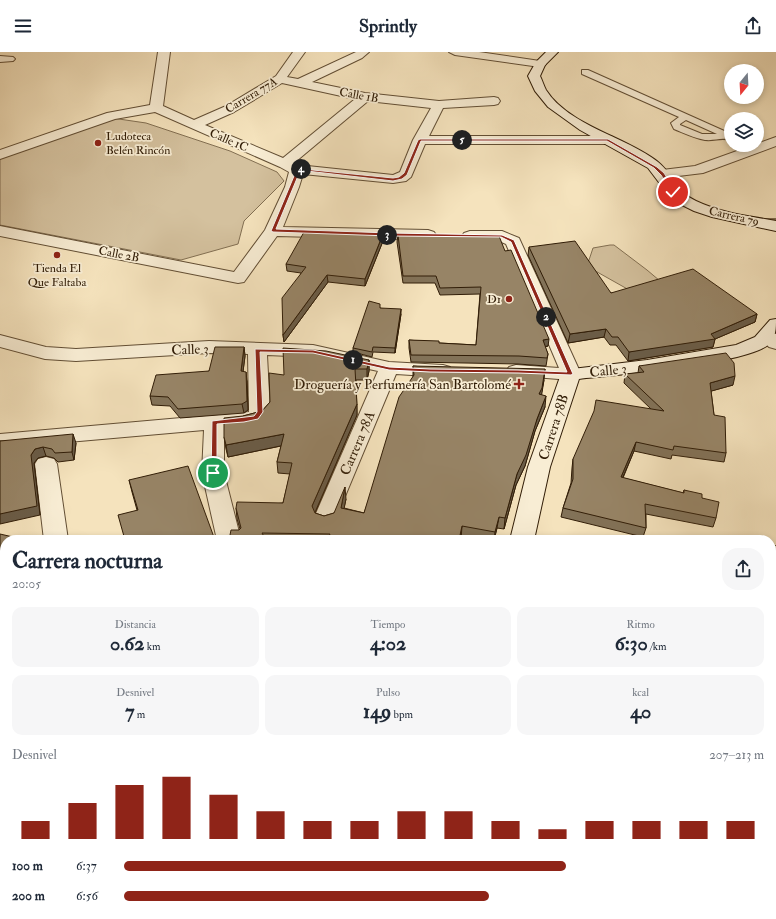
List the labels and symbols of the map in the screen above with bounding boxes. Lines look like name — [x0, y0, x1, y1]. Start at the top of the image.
north arrow — [724, 64, 764, 104]
street label: Carrera 77A — [222, 74, 280, 117]
street label: Calle 1B — [338, 85, 380, 106]
street label: Calle 1C — [207, 126, 251, 155]
place label: Ludoteca Belén Rincón — [106, 129, 170, 158]
pin: 5 — [452, 130, 472, 150]
marker: Ludoteca Belén Rincón — [93, 138, 103, 148]
pin: 4 — [291, 159, 311, 179]
pin — [656, 175, 690, 209]
street label: Carrera 79 — [707, 203, 761, 230]
pin: 3 — [377, 225, 397, 245]
street label: Calle 2B — [97, 243, 141, 266]
marker: Tienda El Que Faltaba — [52, 250, 62, 260]
place label: Tienda El Que Faltaba — [28, 261, 87, 290]
place label: D1 — [487, 292, 501, 307]
marker: D1 — [504, 294, 514, 304]
pin: 2 — [536, 307, 556, 327]
street label: Calle 3 — [171, 340, 209, 359]
pin: 1 — [343, 350, 363, 370]
street label: Calle 3 — [589, 360, 627, 381]
place label: Droguería y Perfumería San Bartolomé — [294, 376, 511, 394]
marker: Droguería y Perfumería San Bartolomé — [514, 379, 524, 389]
street label: Carrera 78B — [535, 392, 572, 462]
street label: Carrera 78A — [336, 408, 379, 478]
pin — [196, 456, 230, 490]

